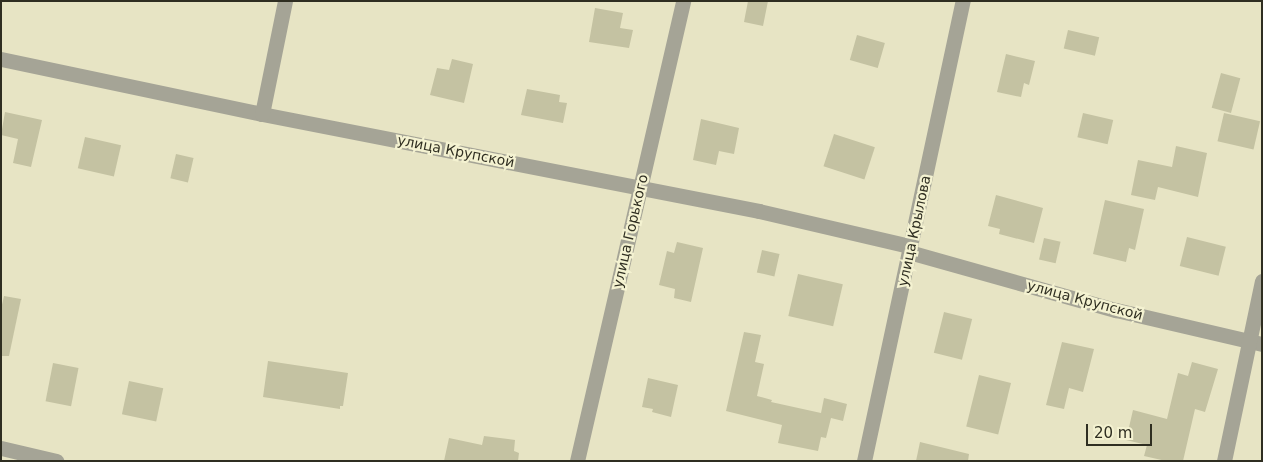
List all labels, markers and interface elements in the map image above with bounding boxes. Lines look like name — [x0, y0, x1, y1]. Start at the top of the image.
street label: улица Крупской — [396, 131, 516, 171]
street label: улица Горького — [609, 173, 651, 289]
street label: улица Крылова — [894, 174, 934, 288]
street label: улица Крупской — [1025, 276, 1145, 324]
scale bar — [1088, 414, 1154, 446]
text: 20 m — [1094, 424, 1132, 442]

